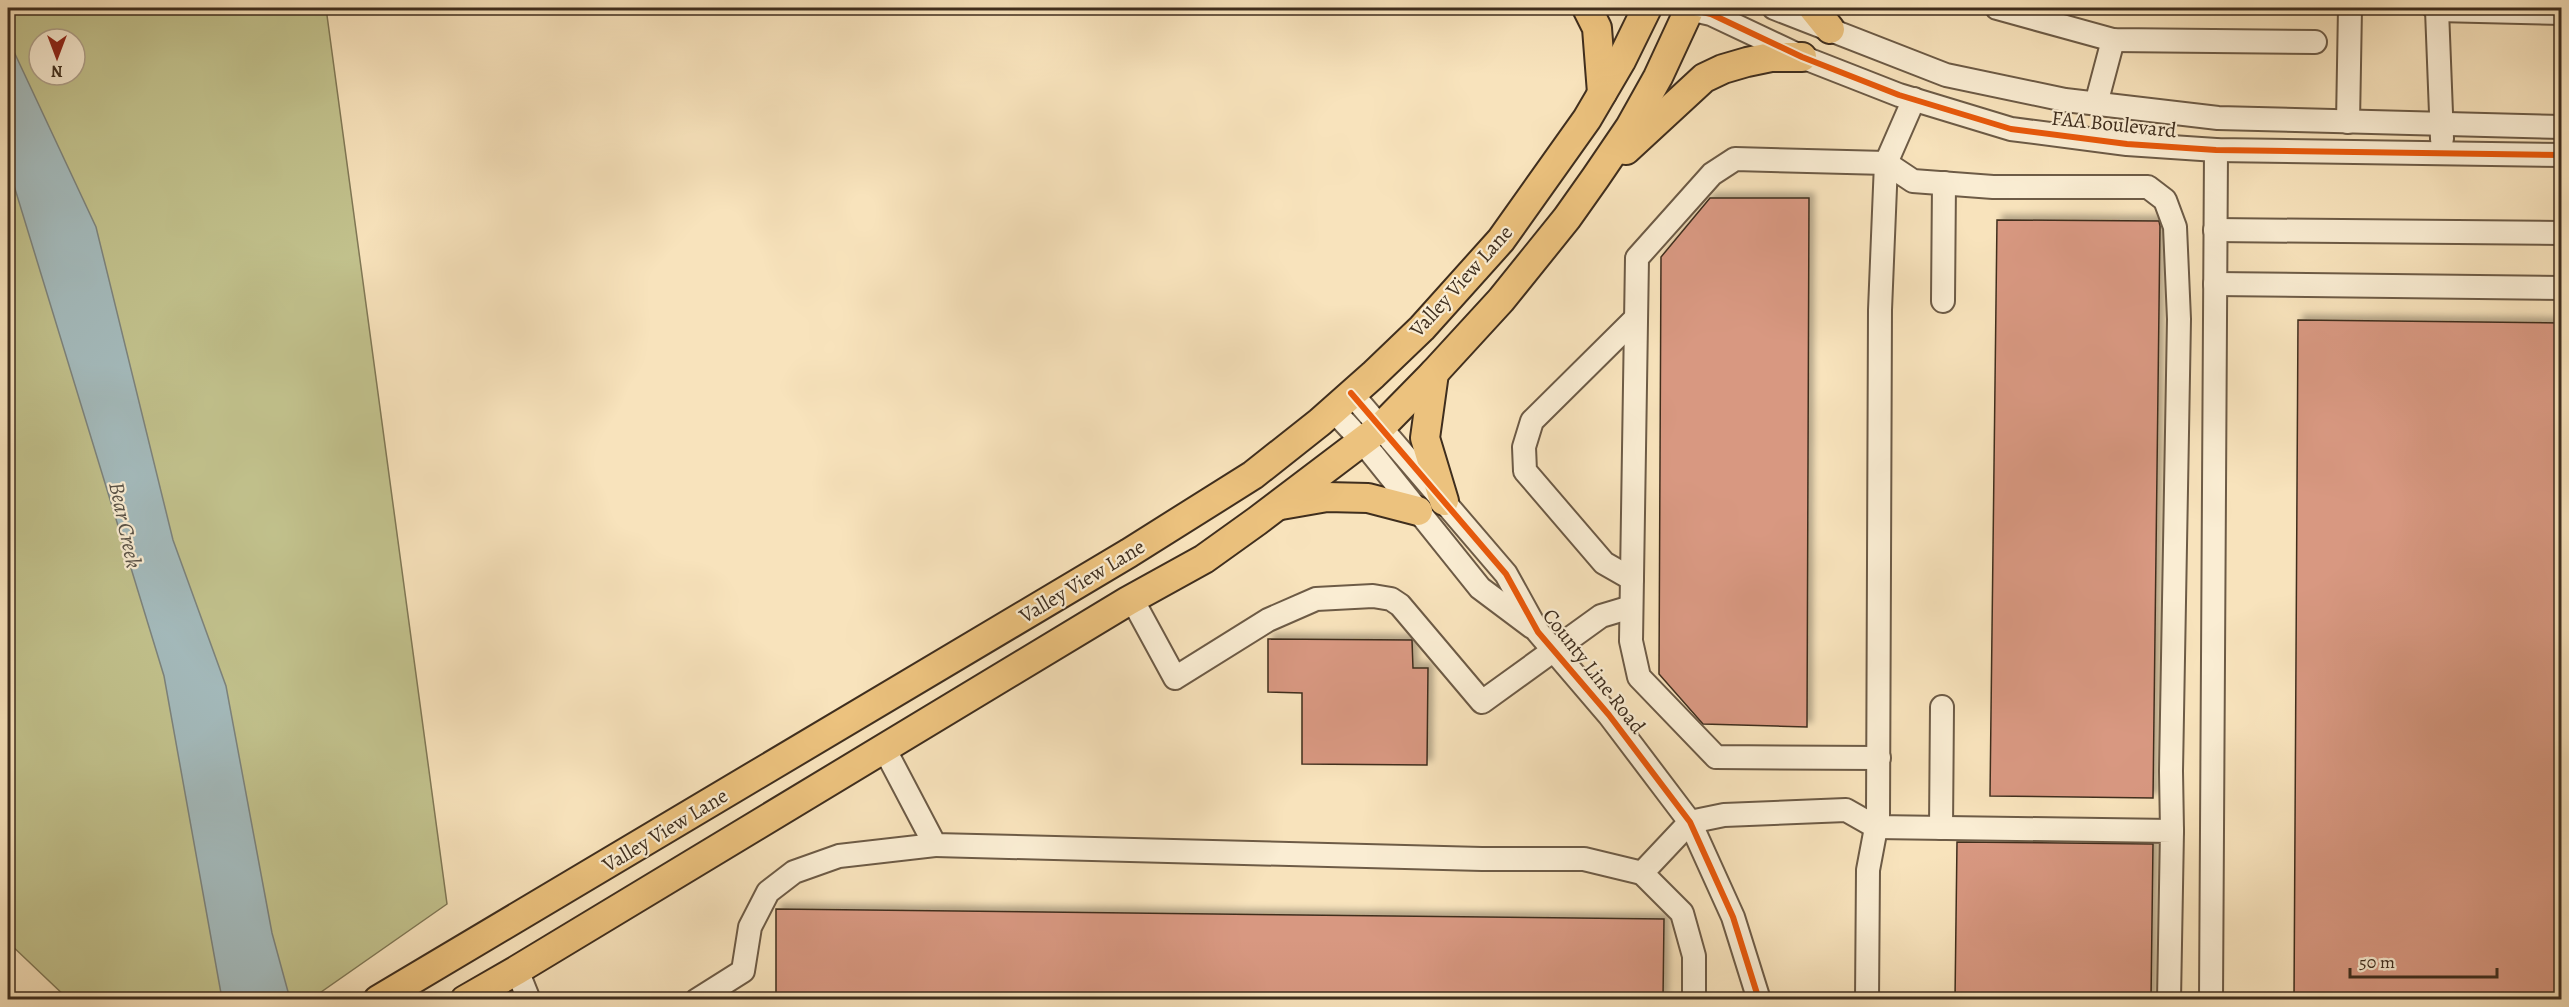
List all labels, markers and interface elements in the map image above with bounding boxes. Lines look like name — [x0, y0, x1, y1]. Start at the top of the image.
north arrow — [27, 27, 87, 87]
text: N — [51, 60, 63, 82]
street label: FAA Boulevard — [2050, 104, 2179, 145]
street label: Valley View Lane — [1403, 219, 1519, 344]
water label: Bear Creek — [101, 479, 149, 571]
street label: Valley View Lane — [1013, 533, 1150, 630]
street label: County Line Road — [1536, 603, 1652, 740]
street label: Valley View Lane — [596, 782, 733, 879]
scale bar — [2350, 941, 2497, 979]
text: 50 m — [2359, 950, 2395, 974]

